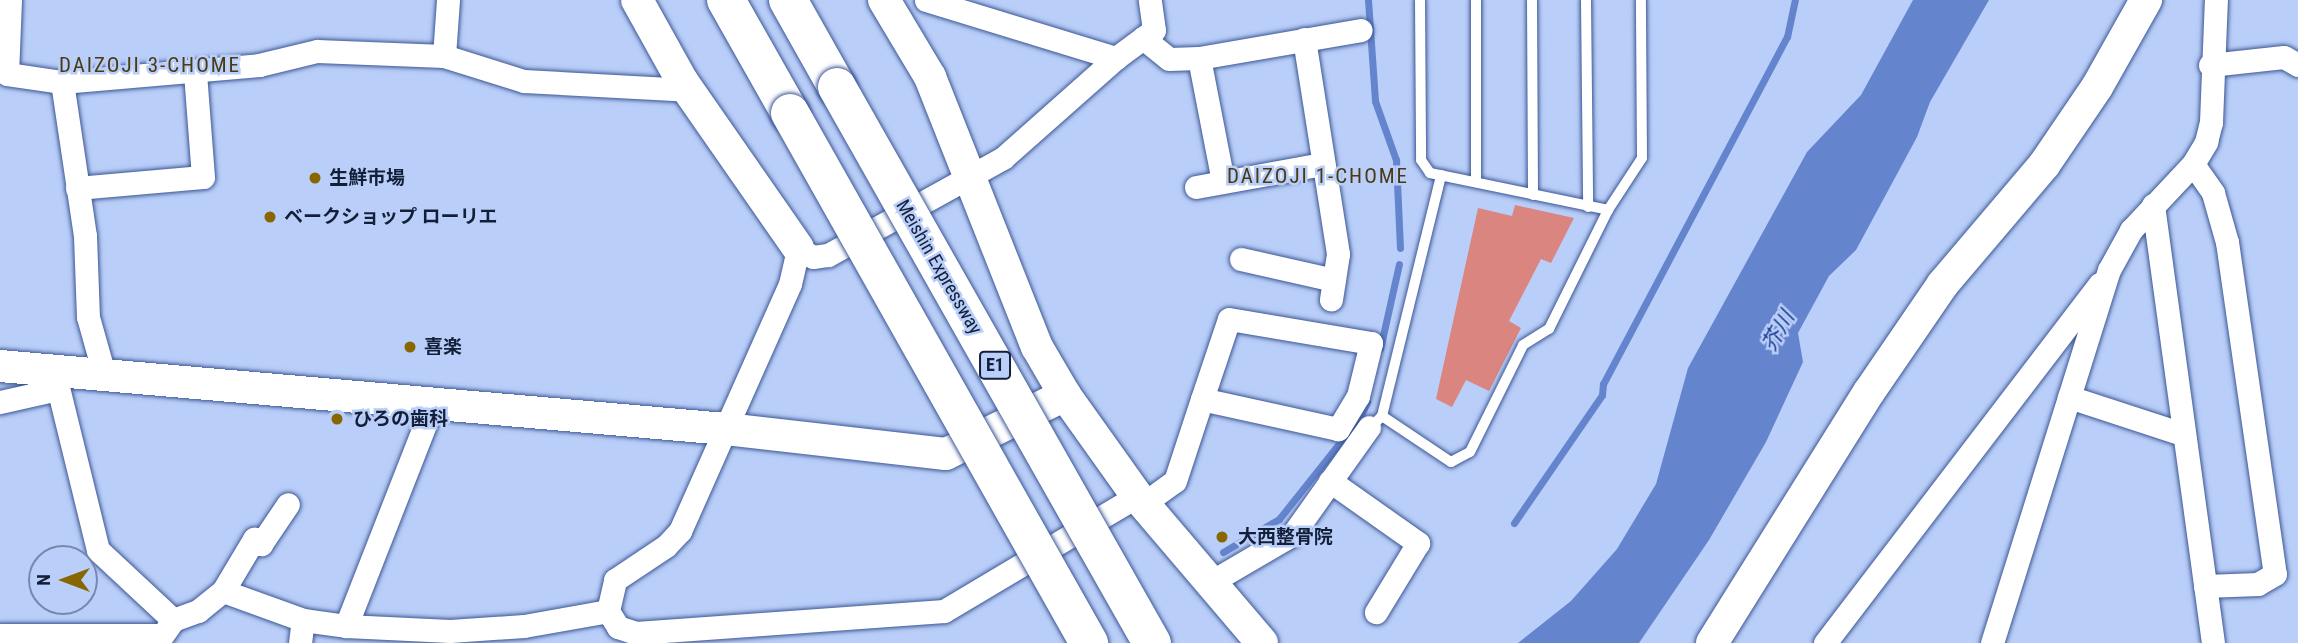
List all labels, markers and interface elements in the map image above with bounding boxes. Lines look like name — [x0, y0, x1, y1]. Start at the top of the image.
district label: DAIZOJI 3-CHOME — [61, 52, 239, 78]
district label: DAIZOJI 1-CHOME — [1229, 163, 1407, 189]
place label: 生鮮市場 — [329, 167, 405, 189]
marker: 生鮮市場 — [307, 170, 323, 186]
street label: Meishin Expressway — [891, 196, 987, 338]
place label: ベークショップ ローリエ — [284, 206, 497, 228]
marker: ベークショップ ローリエ — [262, 209, 278, 225]
water label: 芥川 — [1757, 307, 1799, 355]
place label: 喜楽 — [424, 336, 462, 358]
marker: 喜楽 — [402, 339, 418, 355]
road number: E1 — [978, 351, 1012, 380]
place label: ひろの歯科 — [353, 408, 448, 430]
marker: ひろの歯科 — [327, 409, 347, 429]
place label: 大西整骨院 — [1238, 526, 1333, 548]
marker: 大西整骨院 — [1212, 527, 1232, 547]
north arrow — [28, 545, 98, 615]
text: N — [32, 574, 55, 586]

